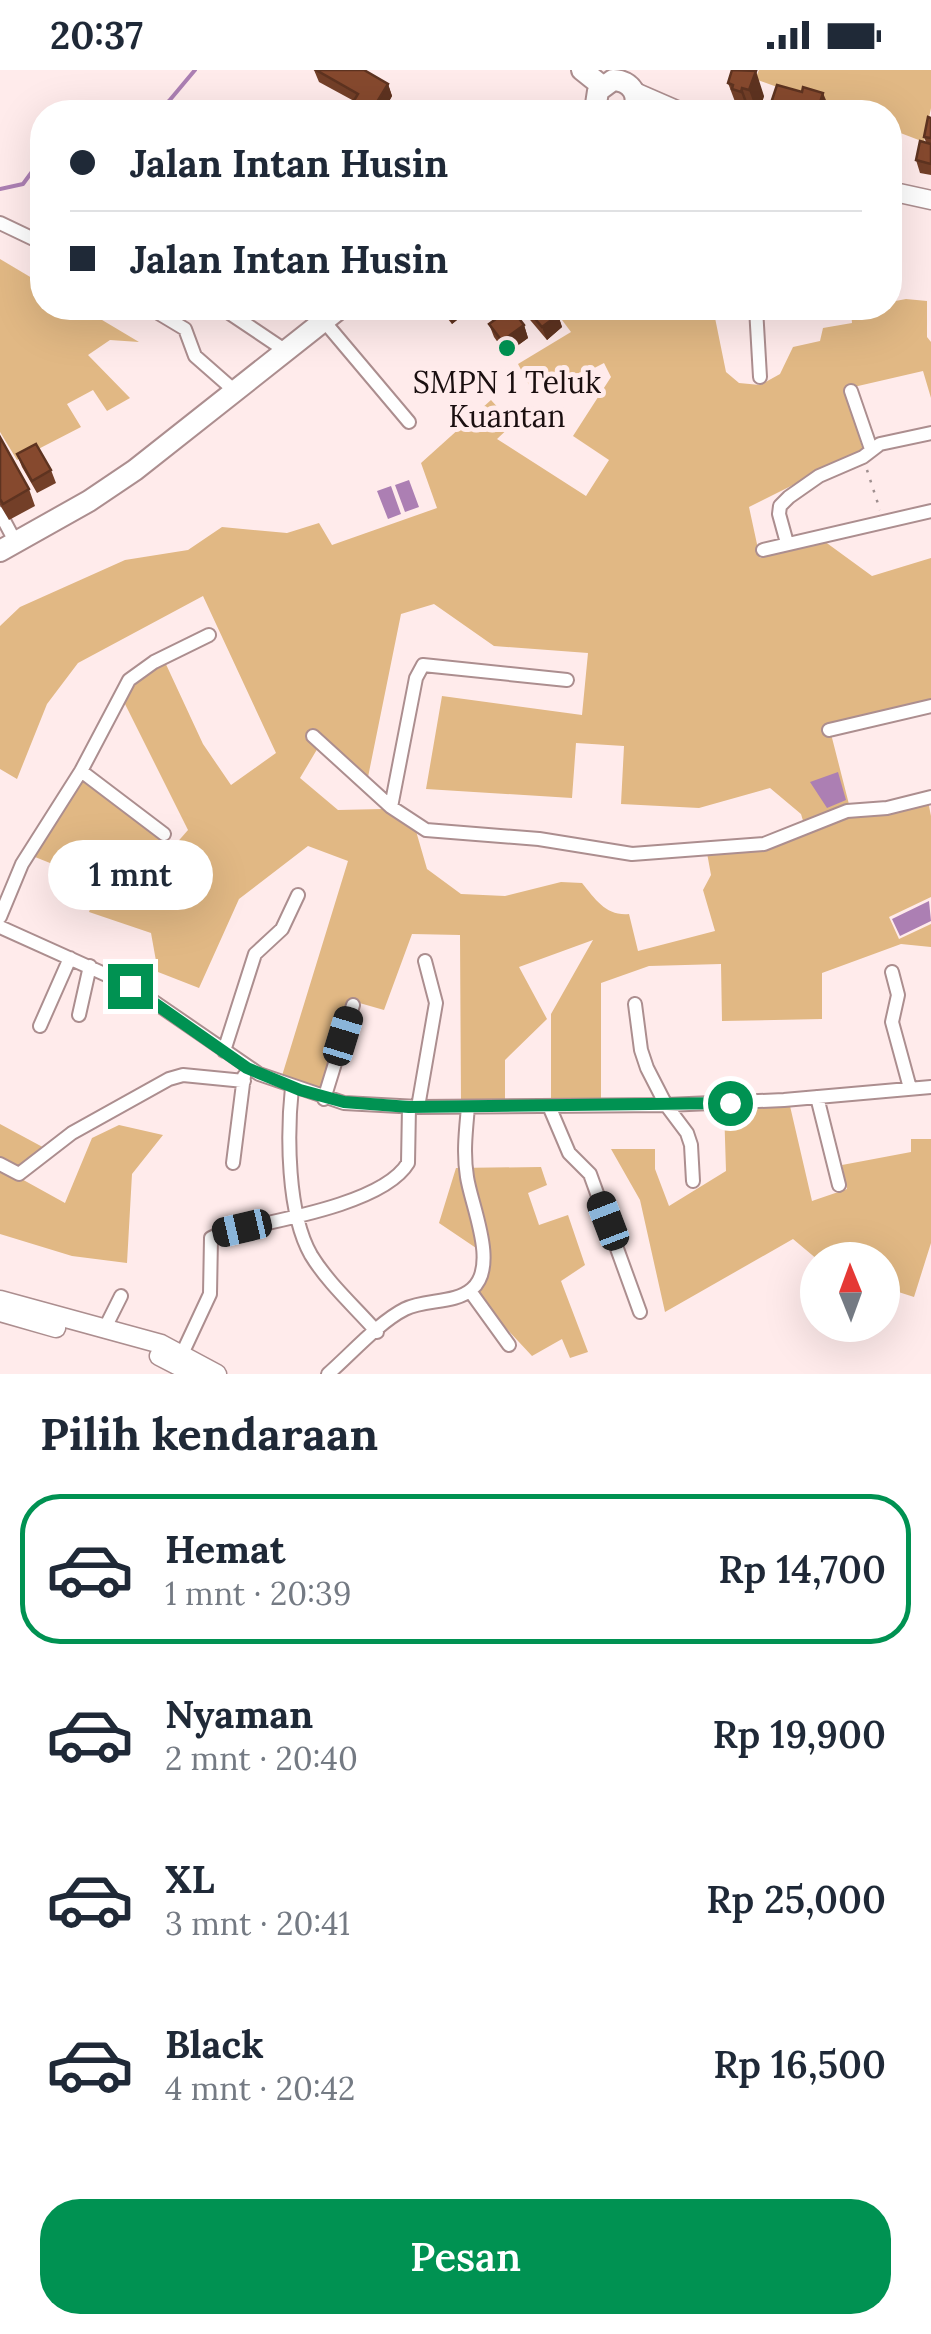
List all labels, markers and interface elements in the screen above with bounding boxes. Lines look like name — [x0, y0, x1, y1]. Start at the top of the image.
text: 20:37 — [50, 11, 143, 59]
text: Jalan Intan Husin — [130, 139, 448, 187]
text: Jalan Intan Husin — [130, 235, 448, 283]
marker: SMPN 1 Teluk Kuantan — [496, 337, 518, 359]
place label: SMPN 1 Teluk Kuantan — [413, 363, 601, 435]
callout: 1 mnt — [48, 841, 212, 911]
text: 1 mnt — [89, 854, 172, 895]
route end — [108, 964, 153, 1009]
car — [320, 1003, 366, 1069]
route start — [708, 1081, 753, 1126]
car — [583, 1188, 633, 1254]
car — [209, 1207, 275, 1249]
north arrow — [800, 1242, 900, 1342]
map controls — [800, 1242, 900, 1342]
text: Pilih kendaraan — [40, 1405, 378, 1462]
icon: car — [45, 1524, 135, 1614]
text: Hemat — [165, 1525, 286, 1573]
text: Rp 14,700 — [718, 1545, 886, 1593]
text: 1 mnt · 20:39 — [165, 1573, 351, 1614]
icon: car — [45, 1689, 135, 1779]
text: Nyaman — [165, 1690, 313, 1738]
text: Rp 19,900 — [712, 1710, 886, 1758]
text: 2 mnt · 20:40 — [165, 1738, 358, 1779]
icon: car — [45, 1854, 135, 1944]
text: XL — [165, 1855, 215, 1903]
text: Rp 25,000 — [706, 1875, 886, 1923]
text: 3 mnt · 20:41 — [165, 1903, 350, 1944]
icon: car — [45, 2019, 135, 2109]
text: Black — [165, 2020, 264, 2068]
text: Rp 16,500 — [713, 2040, 886, 2088]
text: 4 mnt · 20:42 — [165, 2068, 355, 2109]
button: Pesan — [40, 2199, 891, 2314]

